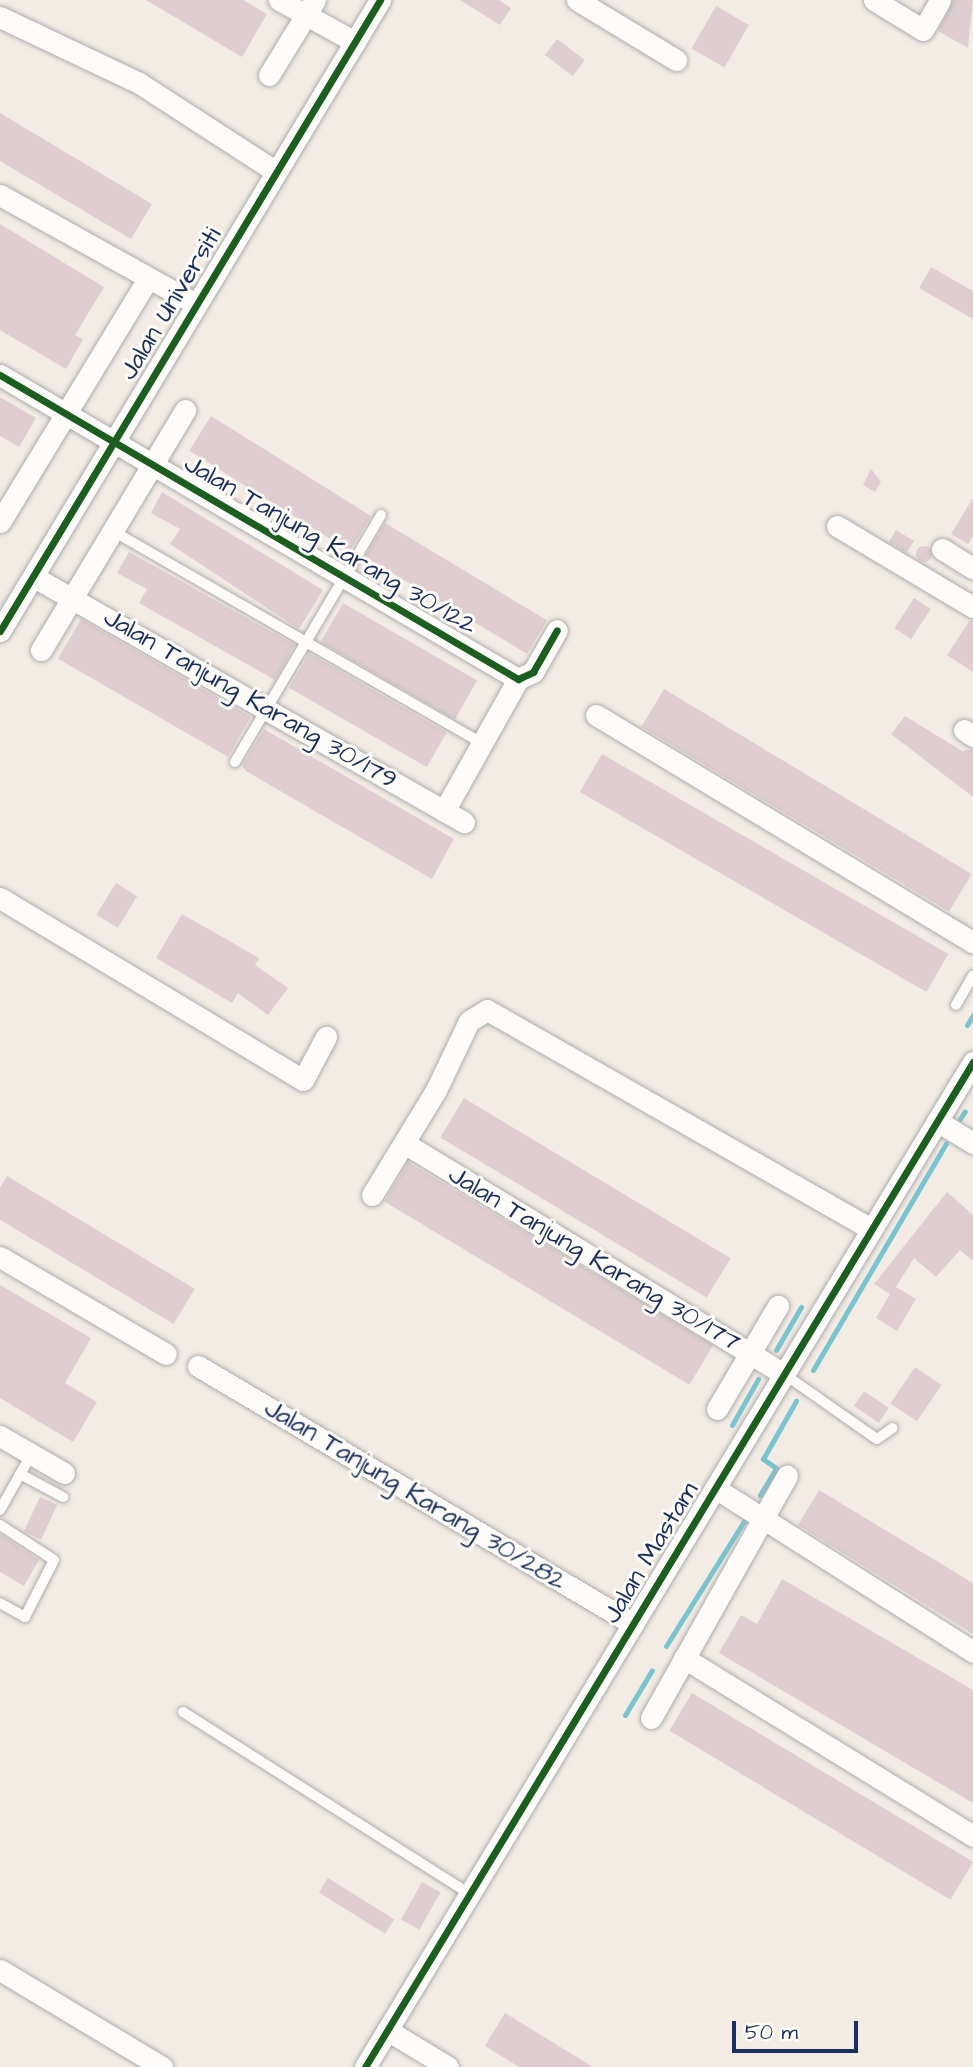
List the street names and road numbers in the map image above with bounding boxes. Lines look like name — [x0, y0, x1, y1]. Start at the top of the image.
street label: Jalan Universiti — [113, 222, 229, 386]
street label: Jalan Tanjung Karang 30/122 — [178, 448, 482, 642]
street label: Jalan Tanjung Karang 30/179 — [98, 602, 402, 796]
street label: Jalan Tanjung Karang 30/177 — [442, 1159, 746, 1359]
street label: Jalan Tanjung Karang 30/282 — [259, 1392, 571, 1598]
street label: Jalan Mastam — [597, 1477, 705, 1629]

